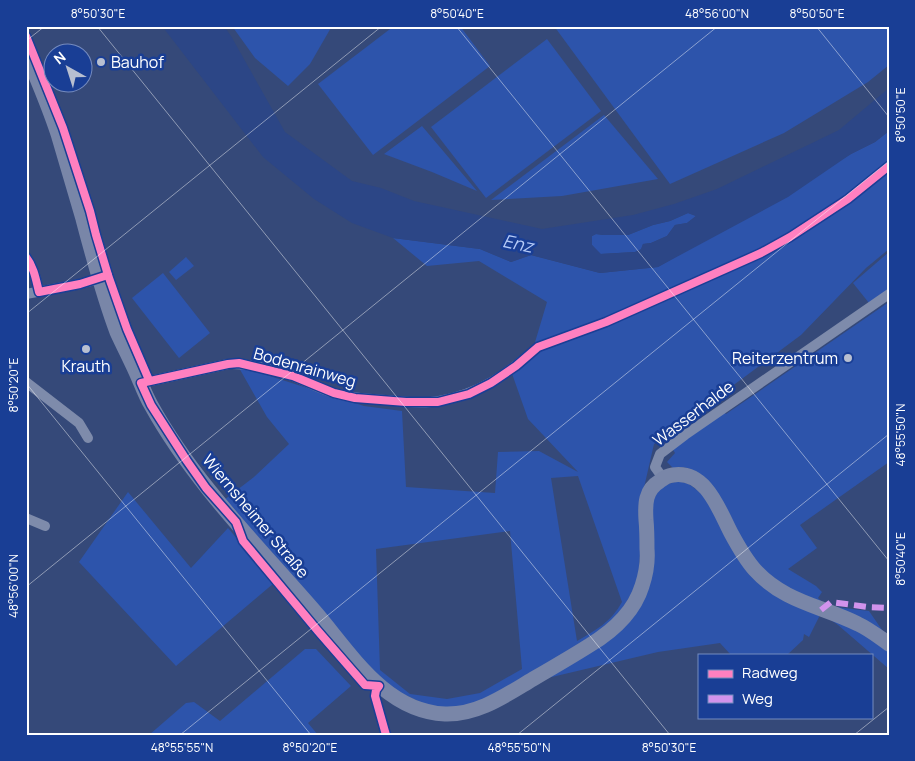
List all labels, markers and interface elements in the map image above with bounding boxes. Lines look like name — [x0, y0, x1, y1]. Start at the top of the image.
text: 8°50'30"E — [71, 5, 125, 22]
text: 8°50'40"E — [430, 5, 484, 22]
text: 48°56'00"N — [685, 5, 749, 22]
text: 8°50'50"E — [790, 5, 845, 22]
north arrow — [42, 42, 92, 92]
text: N — [50, 47, 69, 68]
place label: Bauhof — [111, 51, 164, 73]
marker: Bauhof — [95, 56, 107, 68]
text: 8°50'50"E — [892, 87, 909, 142]
water label: Enz — [501, 228, 538, 258]
street label: Bodenrainweg — [251, 342, 359, 392]
marker: Krauth — [80, 343, 92, 355]
place label: Reiterzentrum — [732, 347, 838, 369]
marker: Reiterzentrum — [842, 352, 854, 364]
place label: Krauth — [61, 355, 111, 377]
text: 8°50'20"E — [5, 357, 22, 412]
street label: Wasserhalde — [648, 375, 738, 451]
text: 48°55'50"N — [892, 403, 909, 467]
street label: Wiernsheimer Straße — [198, 449, 314, 583]
text: 8°50'40"E — [892, 532, 909, 586]
text: 48°56'00"N — [5, 554, 22, 618]
legend — [698, 654, 872, 718]
text: Radweg — [742, 662, 798, 683]
text: Weg — [742, 688, 773, 709]
text: 48°55'55"N — [151, 739, 213, 756]
text: 8°50'20"E — [283, 739, 338, 756]
text: 48°55'50"N — [487, 739, 551, 756]
text: 8°50'30"E — [642, 739, 696, 756]

